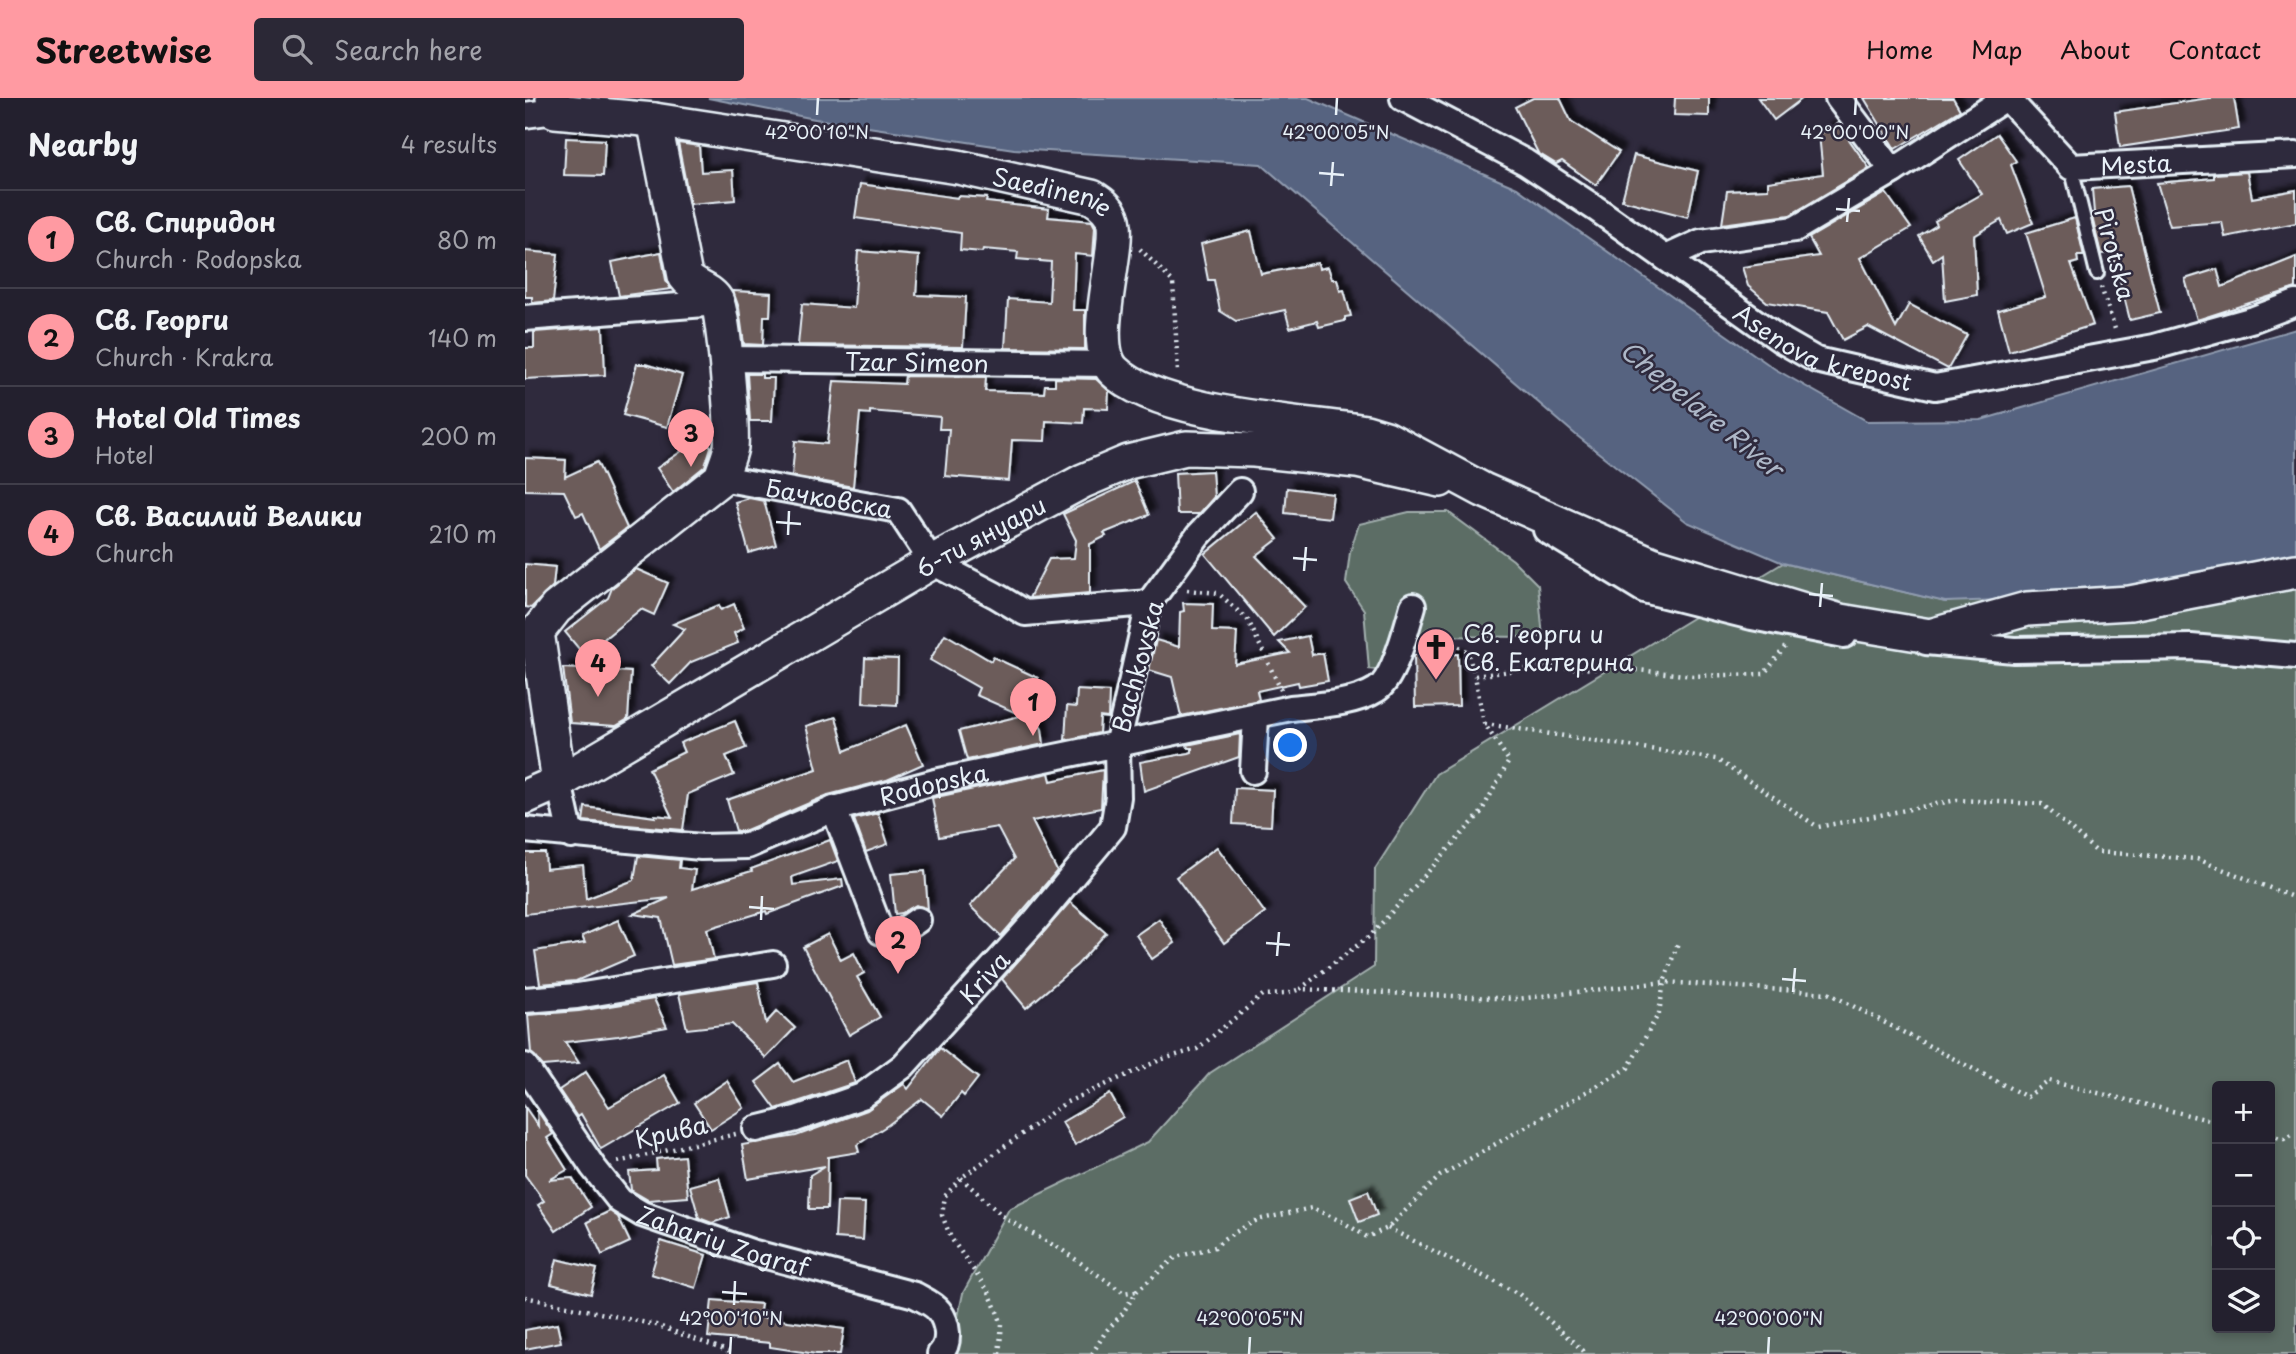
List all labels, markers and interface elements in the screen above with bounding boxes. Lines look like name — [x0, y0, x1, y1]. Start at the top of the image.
search box — [254, 18, 744, 81]
text: Streetwise — [35, 24, 212, 74]
icon: search — [278, 30, 316, 68]
text: Search here — [334, 30, 483, 69]
text: Home — [1866, 31, 1933, 67]
text: Map — [1971, 31, 2022, 67]
text: About — [2060, 31, 2130, 67]
text: Contact — [2168, 31, 2261, 67]
text: 42°00'10"N — [765, 118, 869, 145]
text: 42°00'05"N — [1282, 118, 1390, 145]
text: 42°00'00"N — [1801, 118, 1909, 145]
text: Nearby — [28, 121, 138, 166]
text: 4 results — [401, 126, 497, 161]
street label: Mesta — [2099, 144, 2172, 183]
street label: Saedinenie — [989, 157, 1122, 224]
text: Св. Спиридон — [95, 202, 276, 241]
street label: Pirotska — [2086, 203, 2146, 305]
text: 1 — [46, 222, 57, 257]
text: 80 m — [437, 222, 497, 257]
text: Church · Rodopska — [95, 241, 301, 276]
street label: Asenova krepost — [1727, 294, 1916, 399]
text: Св. Георги — [95, 300, 229, 339]
text: 2 — [43, 320, 59, 355]
text: 140 m — [428, 320, 497, 355]
water label: Chepelare River — [1612, 330, 1795, 489]
text: Church · Krakra — [95, 339, 273, 374]
street label: Tzar Simeon — [845, 343, 989, 380]
text: Hotel Old Times — [95, 398, 300, 437]
pin: 3 — [668, 409, 714, 467]
text: 3 — [43, 418, 59, 453]
text: 200 m — [420, 418, 497, 453]
text: Hotel — [95, 437, 154, 472]
street label: Бачковска — [763, 468, 895, 527]
street label: 6-ти януари — [908, 486, 1052, 586]
text: Св. Василий Велики — [95, 496, 363, 535]
text: 4 — [43, 516, 59, 551]
text: 210 m — [429, 516, 497, 551]
text: Church — [95, 535, 174, 570]
street label: Bachkovska — [1102, 596, 1172, 736]
place label: Св. Георги и Св. Екатерина — [1463, 615, 1634, 679]
church icon: Св. Георги и Св. Екатерина — [1415, 626, 1457, 681]
pin: 4 — [575, 639, 621, 697]
pin: 1 — [1010, 678, 1056, 736]
your location — [1273, 728, 1307, 762]
street label: Rodopska — [875, 753, 991, 814]
pin: 2 — [875, 916, 921, 974]
street label: Kriva — [950, 943, 1018, 1012]
map controls — [2212, 1081, 2275, 1333]
button: + — [2212, 1081, 2275, 1144]
street label: Крива — [631, 1105, 711, 1157]
button: − — [2212, 1144, 2275, 1207]
street label: Zahariy Zograf — [632, 1196, 815, 1285]
button: locate — [2212, 1207, 2275, 1270]
button: layers — [2212, 1270, 2275, 1333]
text: 42°00'10"N — [679, 1304, 783, 1331]
text: 42°00'05"N — [1196, 1304, 1304, 1331]
text: 42°00'00"N — [1715, 1304, 1823, 1331]

